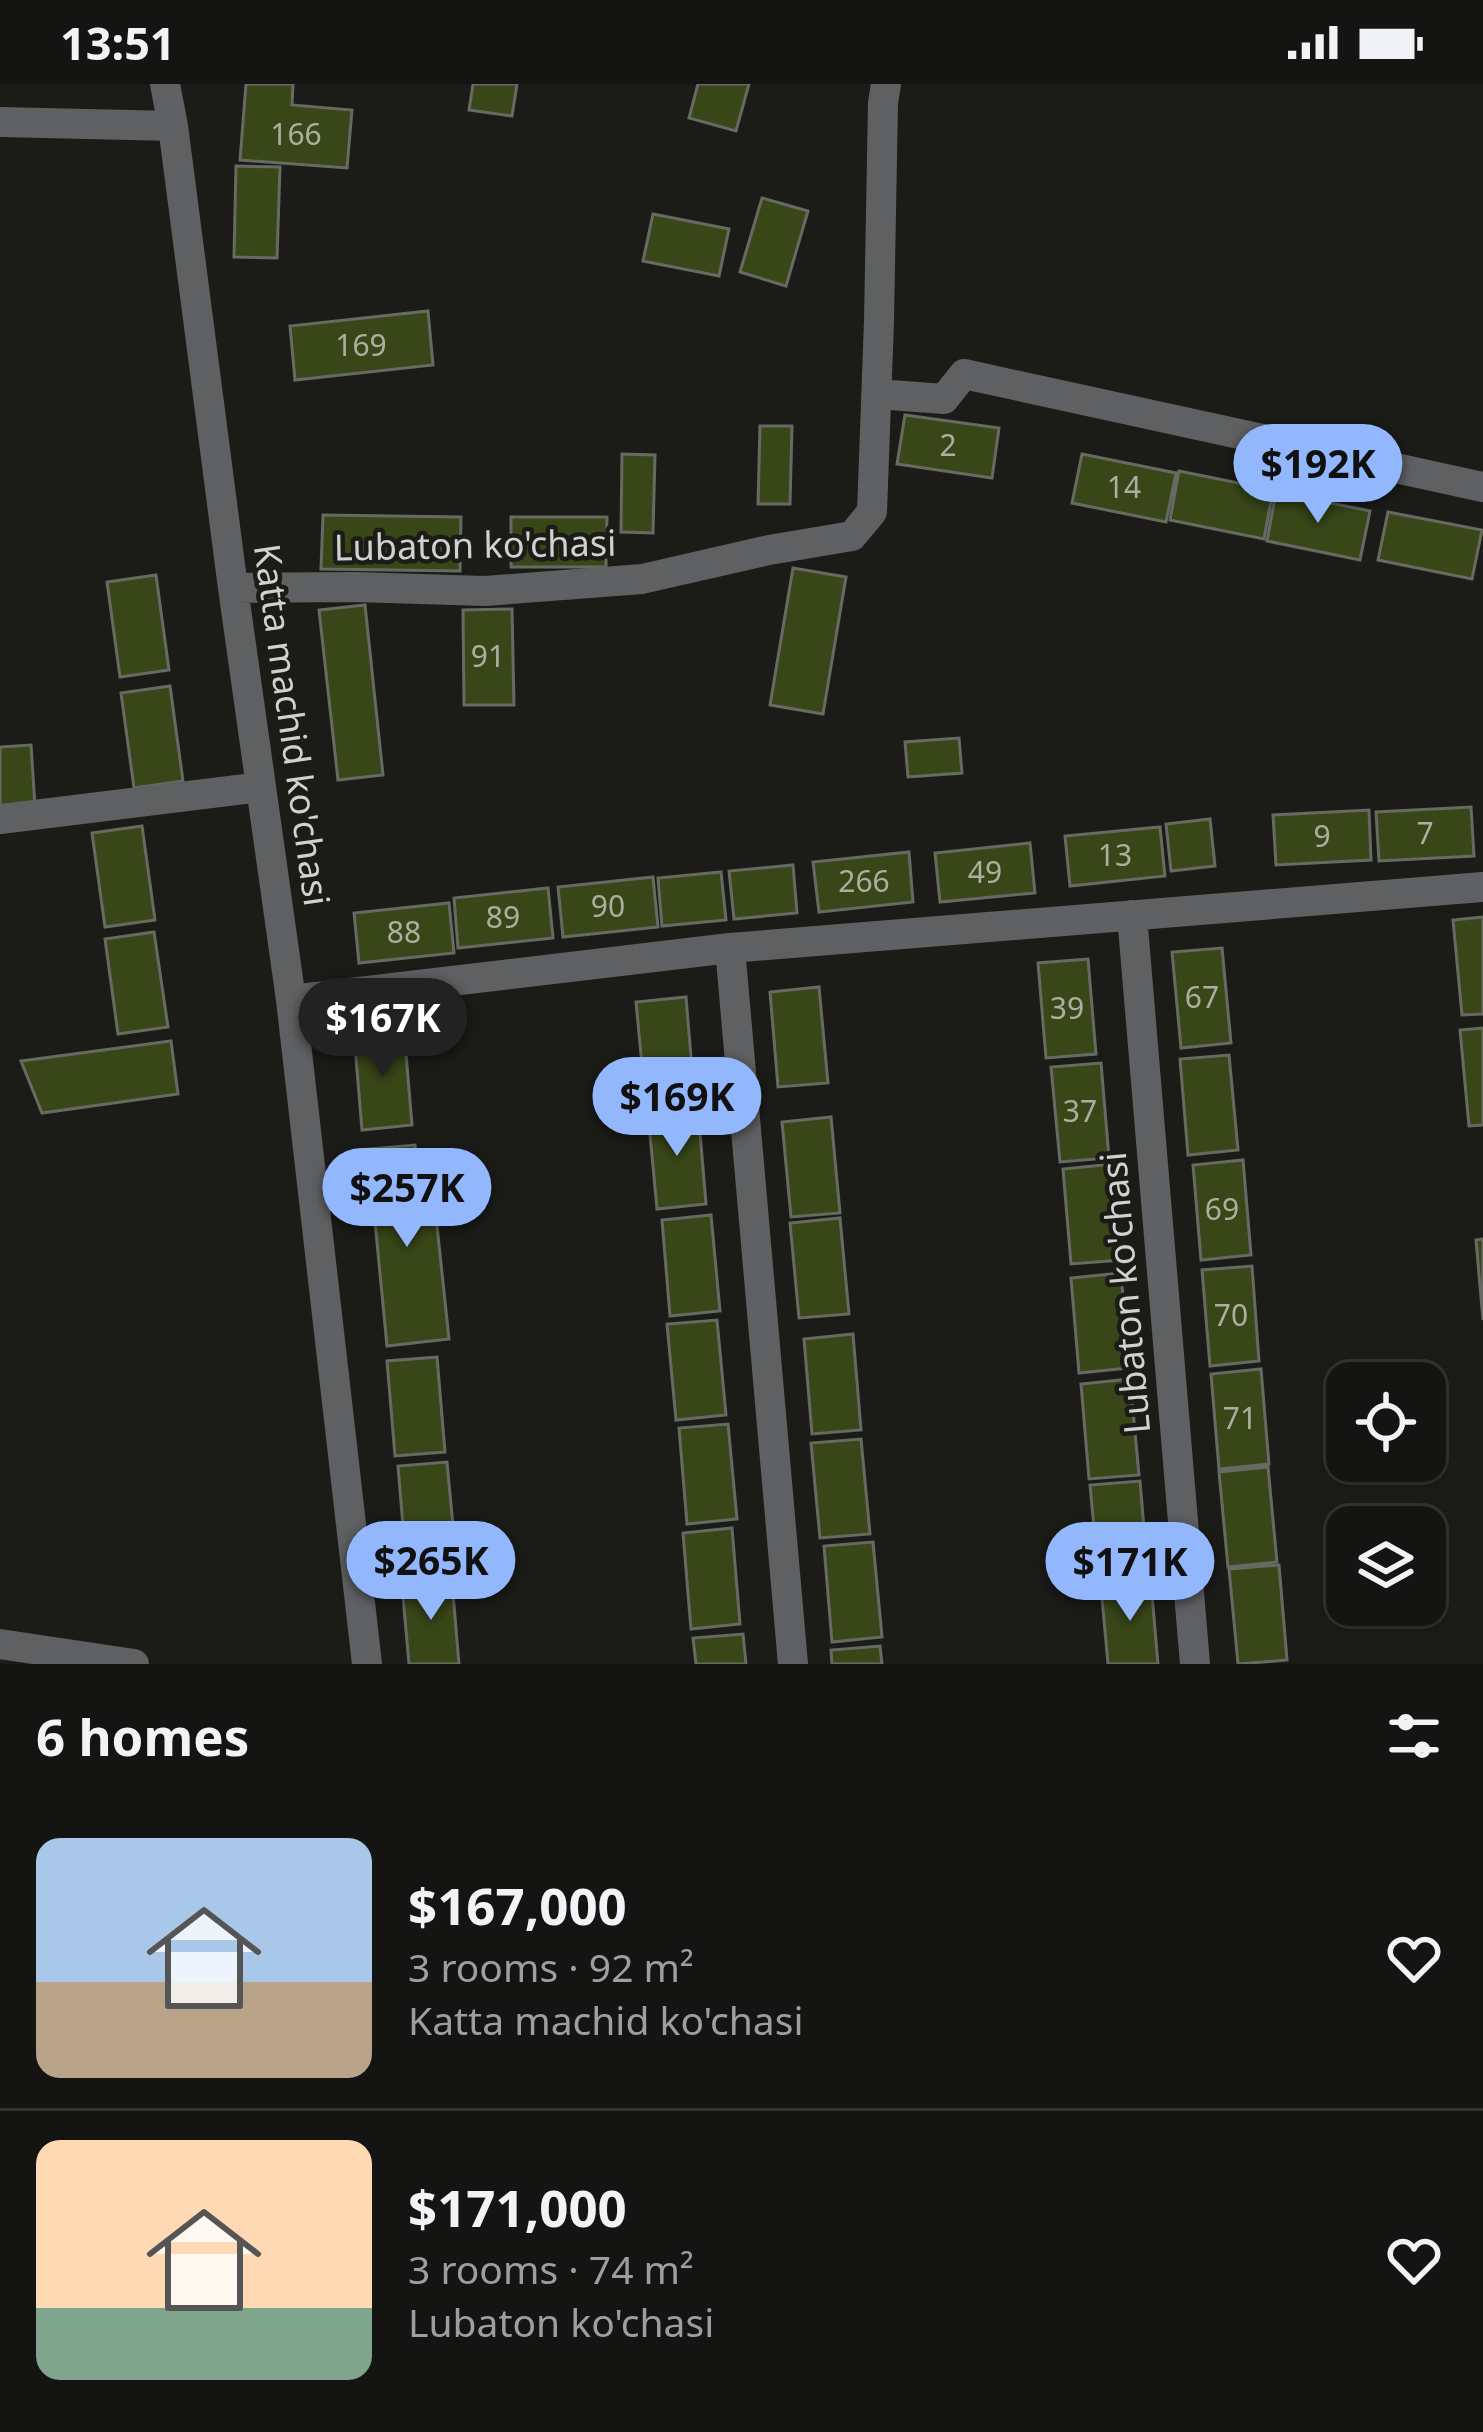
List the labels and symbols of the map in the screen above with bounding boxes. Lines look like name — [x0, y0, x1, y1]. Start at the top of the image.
house number: 166 — [270, 113, 322, 154]
house number: 169 — [335, 324, 387, 365]
house number: 2 — [939, 424, 957, 465]
pin: $192K — [1234, 424, 1402, 526]
house number: 14 — [1107, 466, 1141, 507]
street label: Lubaton ko'chasi — [333, 518, 617, 571]
street label: Katta machid ko'chasi — [243, 541, 342, 909]
house number: 91 — [471, 635, 505, 676]
house number: 7 — [1416, 812, 1434, 853]
house number: 9 — [1313, 815, 1331, 856]
house number: 13 — [1098, 834, 1132, 875]
house number: 49 — [968, 851, 1002, 892]
house number: 266 — [838, 860, 890, 901]
house number: 90 — [591, 885, 625, 926]
house number: 89 — [486, 896, 520, 937]
house number: 88 — [387, 911, 421, 952]
house number: 67 — [1185, 976, 1219, 1017]
pin: $167K — [299, 978, 467, 1080]
house number: 39 — [1050, 987, 1084, 1028]
pin: $169K — [593, 1057, 761, 1159]
house number: 37 — [1063, 1090, 1097, 1131]
pin: $257K — [323, 1148, 491, 1250]
street label: Lubaton ko'chasi — [1088, 1150, 1161, 1436]
house number: 69 — [1205, 1188, 1239, 1229]
house number: 70 — [1214, 1294, 1248, 1335]
house number: 71 — [1223, 1397, 1257, 1438]
pin: $265K — [347, 1521, 515, 1623]
pin: $171K — [1046, 1522, 1214, 1624]

